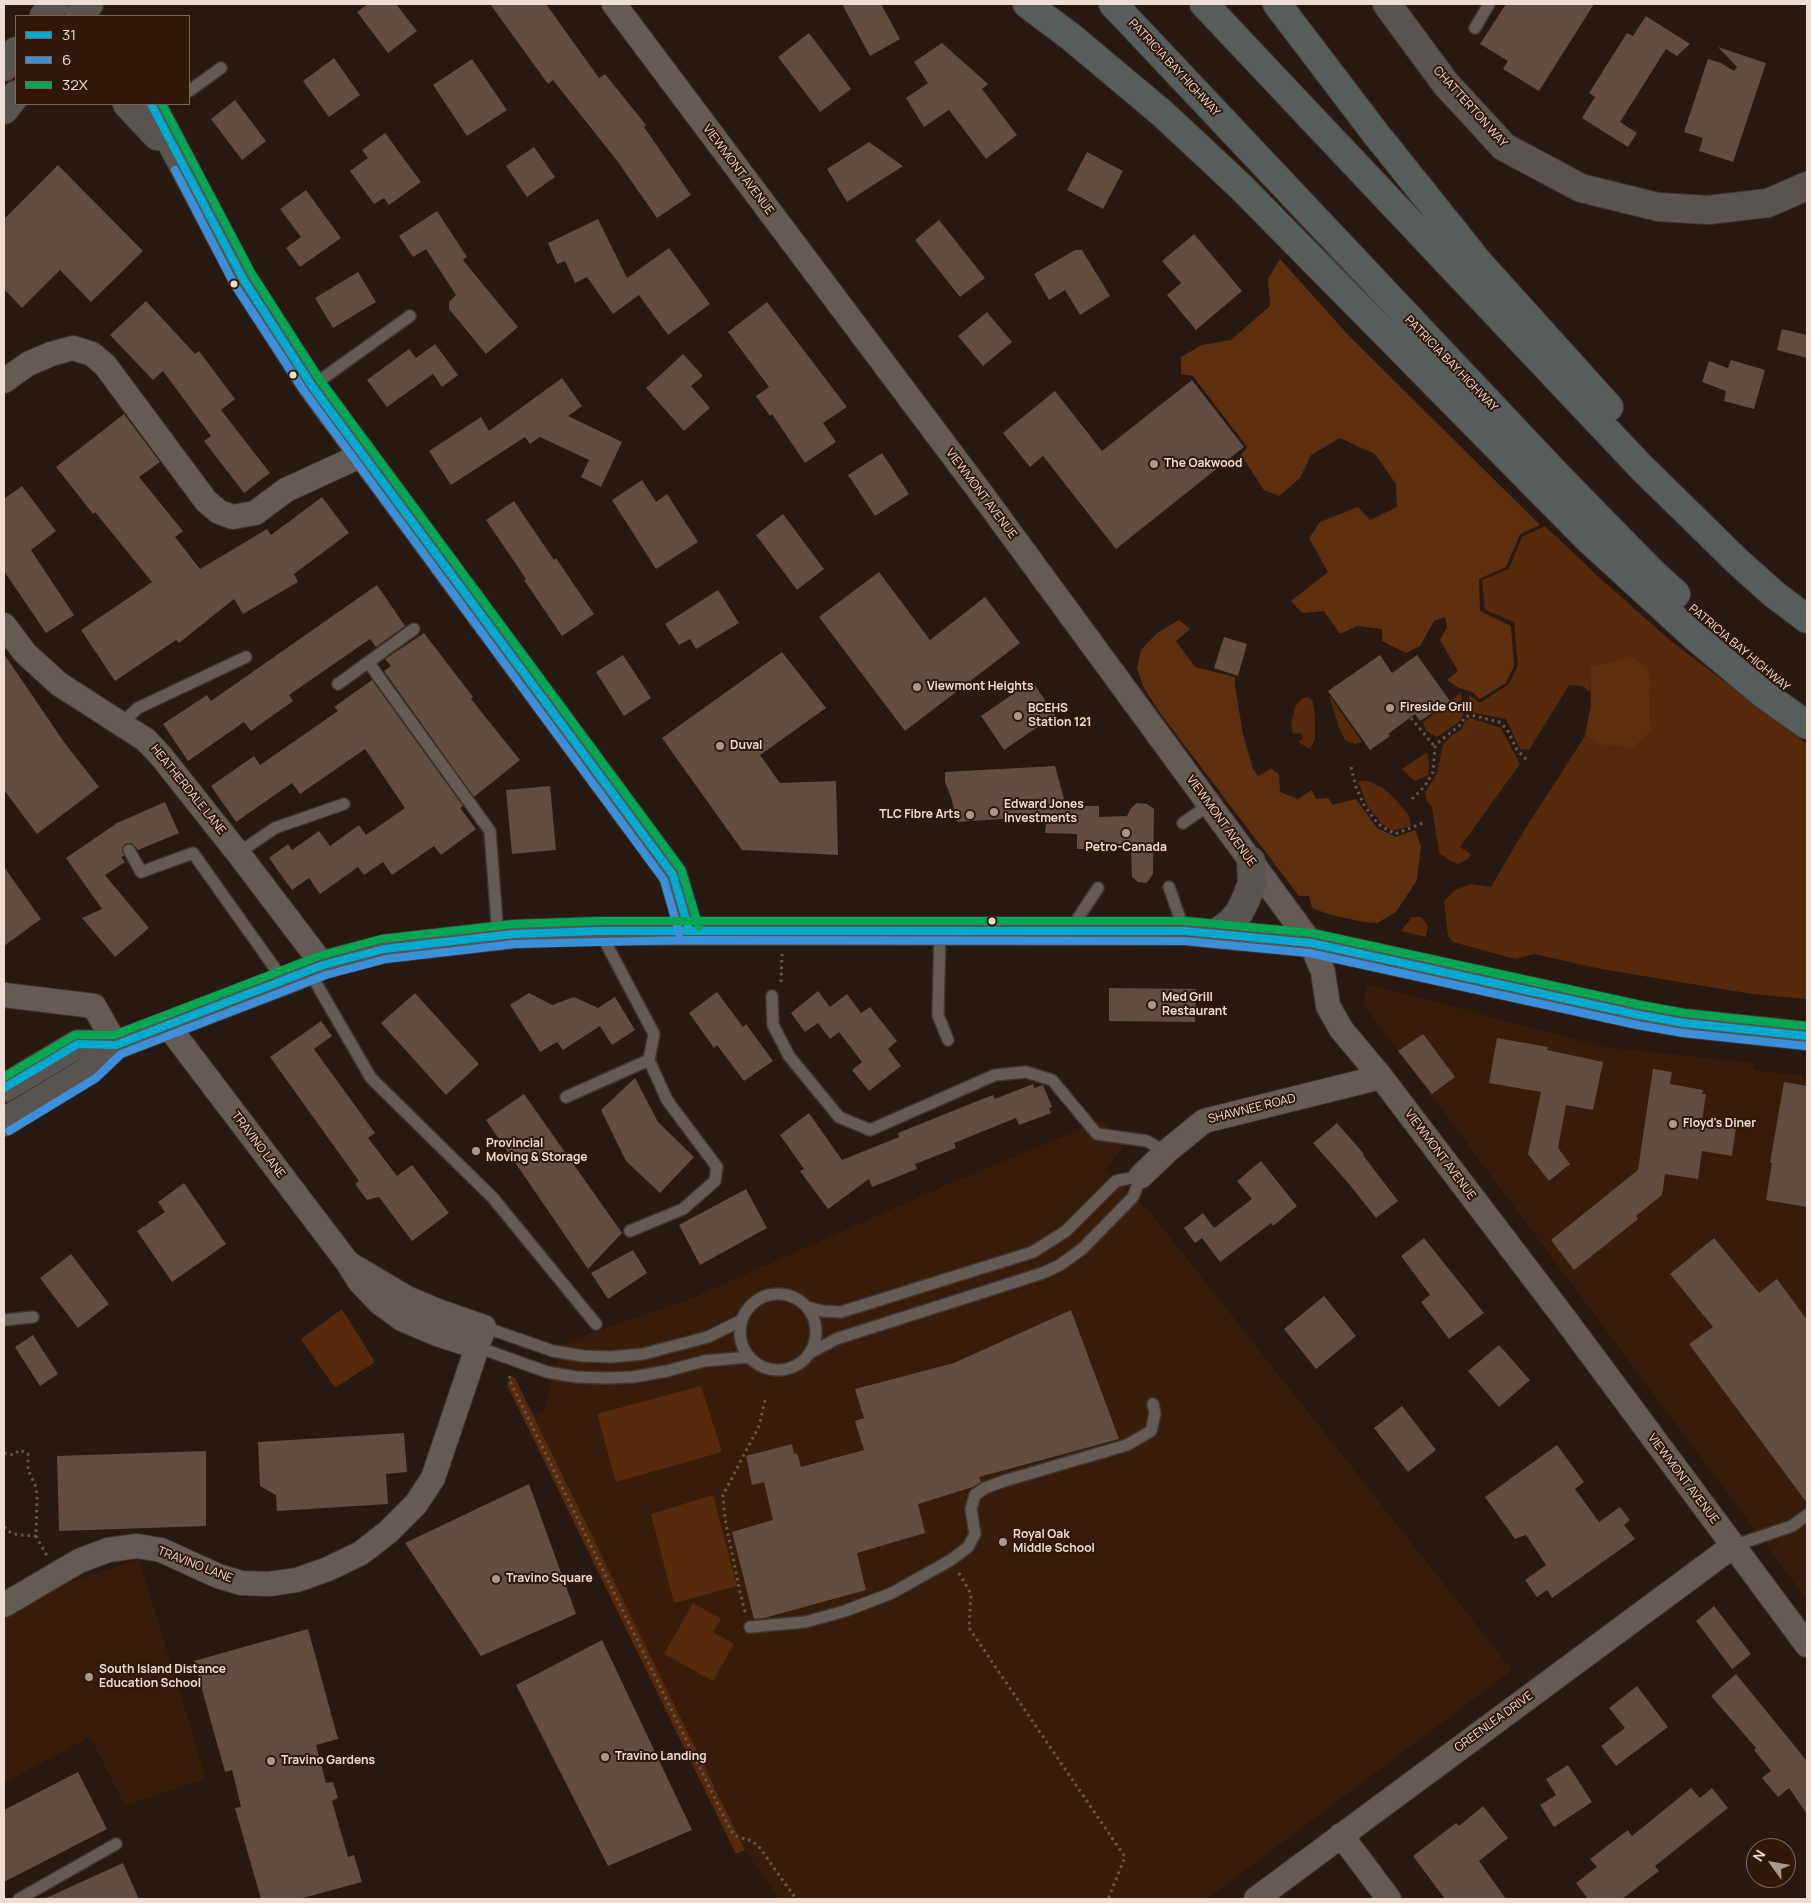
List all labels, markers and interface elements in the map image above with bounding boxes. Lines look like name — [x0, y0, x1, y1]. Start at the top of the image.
legend — [15, 15, 190, 105]
street label: PATRICIA BAY HIGHWAY — [1125, 17, 1223, 119]
text: 31 — [62, 24, 76, 45]
text: 6 — [62, 49, 71, 70]
street label: CHATTERTON WAY — [1430, 64, 1510, 150]
text: 32X — [62, 74, 88, 95]
street label: VIEWMONT AVENUE — [699, 122, 777, 218]
unlabelled marker — [229, 279, 239, 289]
street label: PATRICIA BAY HIGHWAY — [1402, 313, 1500, 415]
unlabelled marker — [288, 370, 298, 380]
street label: VIEWMONT AVENUE — [942, 446, 1020, 542]
place label: The Oakwood — [1164, 457, 1242, 471]
marker: The Oakwood — [1148, 458, 1160, 470]
street label: PATRICIA BAY HIGHWAY — [1686, 602, 1792, 694]
place label: Viewmont Heights — [927, 680, 1033, 694]
marker: Viewmont Heights — [911, 681, 923, 693]
place label: Fireside Grill — [1400, 701, 1472, 715]
place label: BCEHS Station 121 — [1028, 702, 1092, 730]
marker: Fireside Grill — [1384, 702, 1396, 714]
marker: BCEHS Station 121 — [1012, 710, 1024, 722]
place label: Duval — [730, 739, 762, 753]
marker: Duval — [714, 740, 726, 752]
street label: HEATHERDALE LANE — [147, 742, 229, 838]
street label: VIEWMONT AVENUE — [1183, 773, 1259, 869]
place label: Edward Jones Investments — [1004, 798, 1084, 826]
marker: Edward Jones Investments — [988, 806, 1000, 818]
place label: TLC Fibre Arts — [879, 808, 960, 822]
marker: TLC Fibre Arts — [964, 809, 976, 821]
marker: Petro-Canada — [1120, 827, 1132, 839]
place label: Petro-Canada — [1085, 841, 1167, 855]
unlabelled marker — [987, 916, 997, 926]
place label: Med Grill Restaurant — [1162, 991, 1228, 1019]
marker: Med Grill Restaurant — [1146, 999, 1158, 1011]
street label: SHAWNEE ROAD — [1207, 1091, 1297, 1127]
street label: VIEWMONT AVENUE — [1401, 1107, 1479, 1203]
street label: TRAVINO LANE — [228, 1109, 288, 1181]
place label: Floyd's Diner — [1683, 1117, 1756, 1131]
marker: Floyd's Diner — [1667, 1118, 1679, 1130]
place label: Provincial Moving & Storage — [486, 1137, 587, 1165]
marker: Provincial Moving & Storage — [470, 1145, 482, 1157]
street label: VIEWMONT AVENUE — [1644, 1431, 1722, 1527]
place label: Royal Oak Middle School — [1013, 1528, 1095, 1556]
marker: Royal Oak Middle School — [997, 1536, 1009, 1548]
street label: TRAVINO LANE — [155, 1544, 235, 1586]
place label: Travino Square — [506, 1572, 593, 1586]
marker: Travino Square — [490, 1573, 502, 1585]
place label: South Island Distance Education School — [99, 1663, 226, 1691]
marker: South Island Distance Education School — [83, 1671, 95, 1683]
street label: GREENLEA DRIVE — [1452, 1689, 1536, 1755]
place label: Travino Landing — [615, 1750, 707, 1764]
marker: Travino Landing — [599, 1751, 611, 1763]
place label: Travino Gardens — [281, 1754, 375, 1768]
marker: Travino Gardens — [265, 1755, 277, 1767]
north arrow — [1746, 1838, 1796, 1888]
text: N — [1748, 1846, 1769, 1865]

